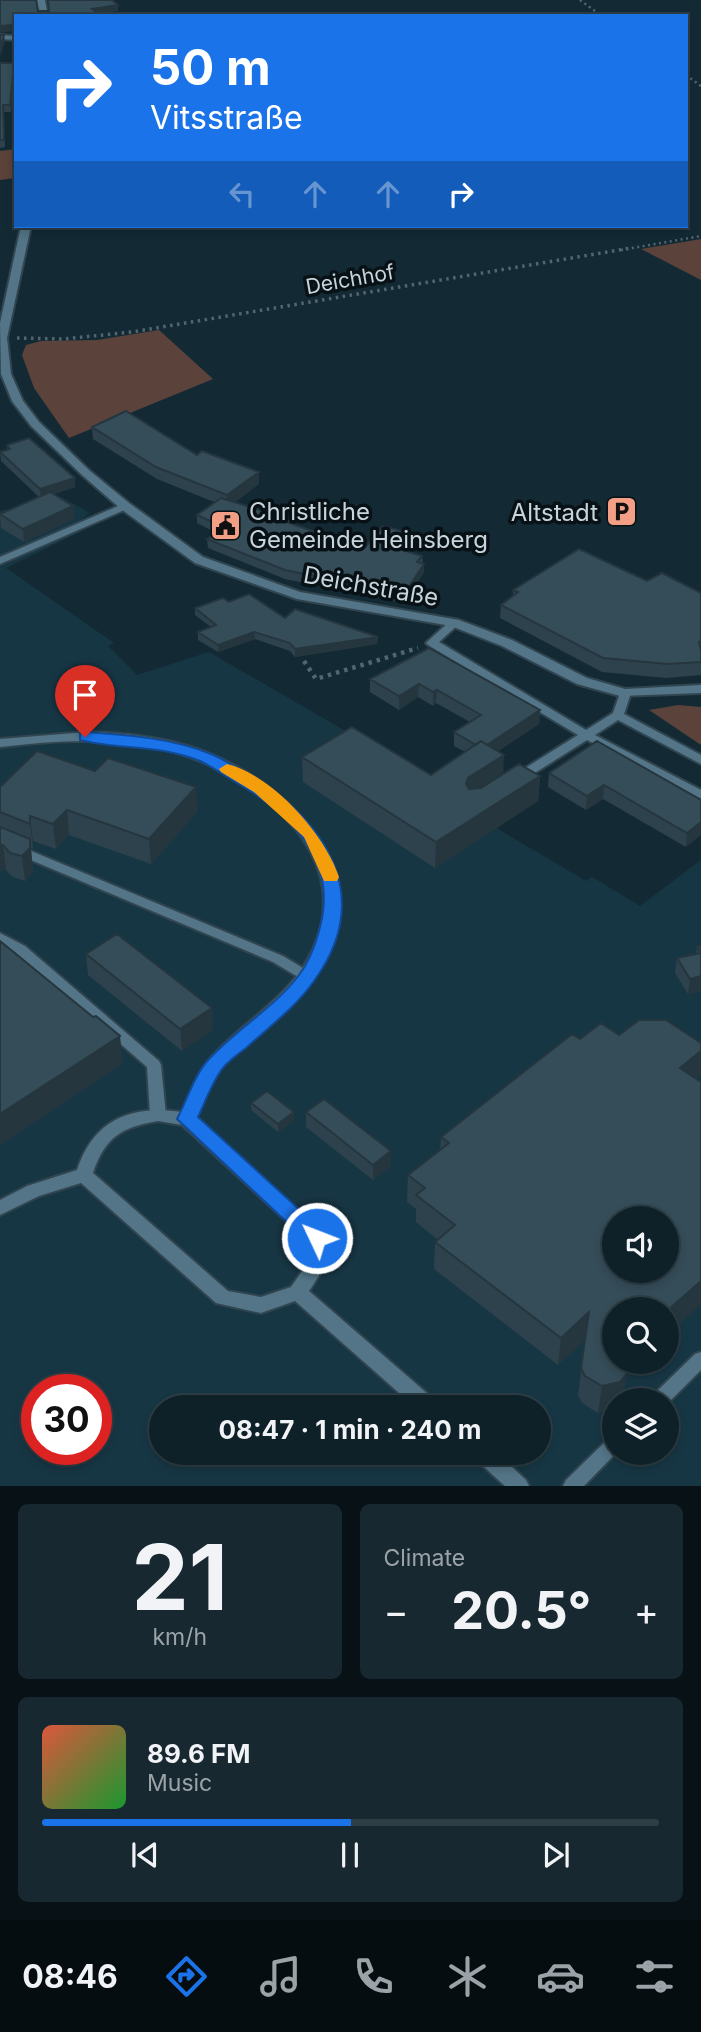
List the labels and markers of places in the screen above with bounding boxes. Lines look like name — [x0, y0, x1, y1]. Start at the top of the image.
parking icon: Altstadt — [604, 495, 638, 529]
place label: Christliche Gemeinde Heinsberg — [249, 497, 488, 554]
place label: Altstadt — [511, 498, 598, 527]
public building icon: Christliche Gemeinde Heinsberg — [209, 508, 243, 542]
pin — [55, 665, 115, 737]

